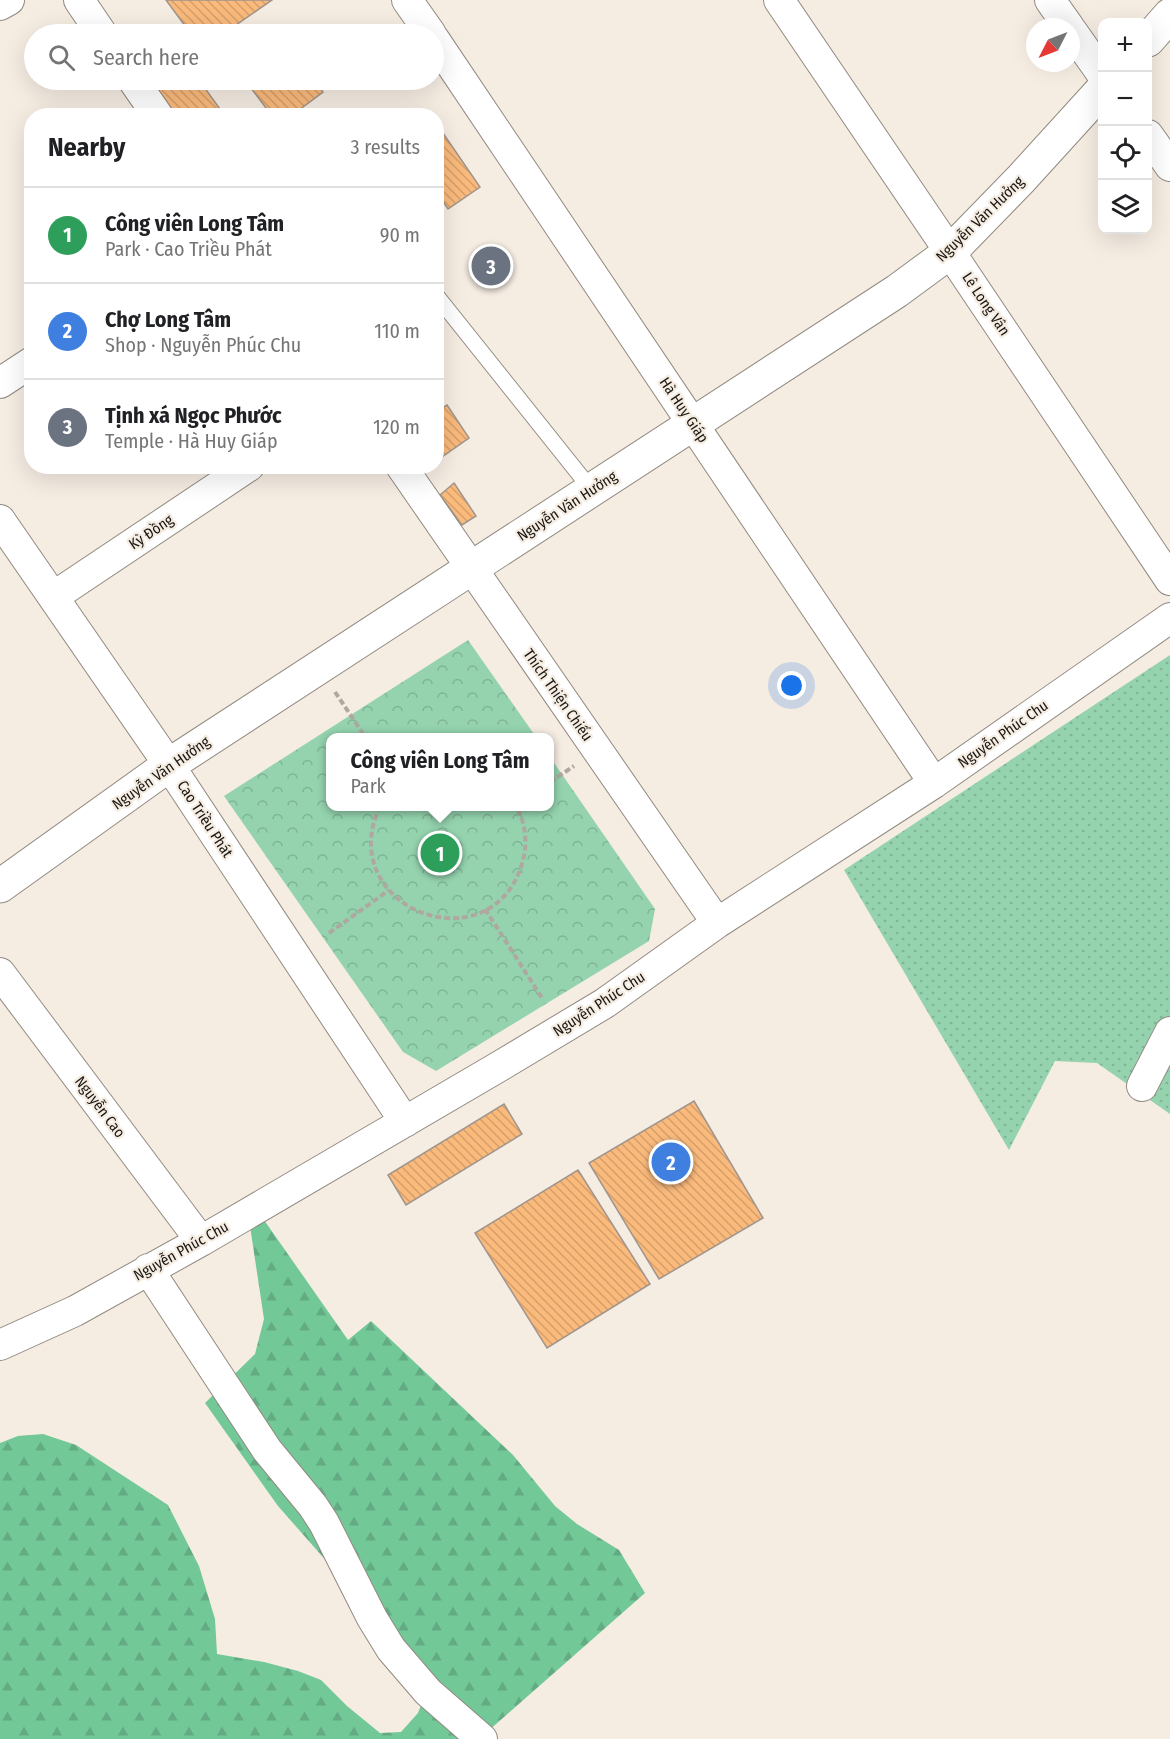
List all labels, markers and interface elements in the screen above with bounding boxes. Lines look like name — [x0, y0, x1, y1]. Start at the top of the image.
north arrow — [1026, 18, 1080, 72]
map controls — [1098, 18, 1152, 234]
button: + — [1098, 18, 1152, 72]
search box — [24, 24, 444, 90]
icon: search — [45, 41, 78, 74]
text: Search here — [93, 44, 199, 71]
button: − — [1098, 72, 1152, 126]
button: locate — [1098, 126, 1152, 180]
text: Nearby — [48, 132, 125, 163]
text: 3 results — [351, 135, 420, 159]
street label: Nguyễn Văn Hưởng — [932, 172, 1028, 266]
button: layers — [1098, 180, 1152, 234]
text: Công viên Long Tâm — [105, 210, 284, 237]
text: 1 — [63, 223, 72, 247]
text: 90 m — [380, 223, 420, 247]
text: Park · Cao Triều Phát — [105, 237, 272, 261]
pin: 3 — [472, 244, 510, 288]
street label: Lê Long Vân — [958, 269, 1014, 339]
text: Chợ Long Tâm — [105, 306, 231, 333]
text: 2 — [63, 319, 72, 343]
text: 110 m — [374, 319, 420, 343]
text: Shop · Nguyễn Phúc Chu — [105, 333, 301, 357]
street label: Hà Huy Giáp — [656, 374, 712, 446]
text: Tịnh xá Ngọc Phước — [105, 402, 282, 429]
text: 3 — [63, 415, 72, 439]
text: 120 m — [373, 415, 420, 439]
text: Temple · Hà Huy Giáp — [105, 429, 278, 453]
street label: Nguyễn Văn Hưởng — [514, 467, 620, 545]
street label: Kỳ Đồng — [125, 511, 177, 553]
street label: Thích Thiện Chiếu — [520, 645, 596, 745]
your location — [777, 671, 806, 700]
street label: Nguyễn Phúc Chu — [955, 696, 1051, 772]
street label: Nguyễn Văn Hưởng — [109, 733, 213, 813]
popup — [326, 733, 554, 811]
text: Công viên Long Tâm — [350, 747, 530, 774]
text: Park — [350, 774, 386, 798]
street label: Cao Triều Phát — [173, 777, 237, 861]
pin: 1 — [420, 830, 460, 876]
street label: Nguyễn Phúc Chu — [550, 968, 648, 1040]
street label: Nguyễn Cao — [71, 1073, 129, 1141]
pin: 2 — [652, 1140, 690, 1184]
street label: Nguyễn Phúc Chu — [130, 1217, 232, 1285]

